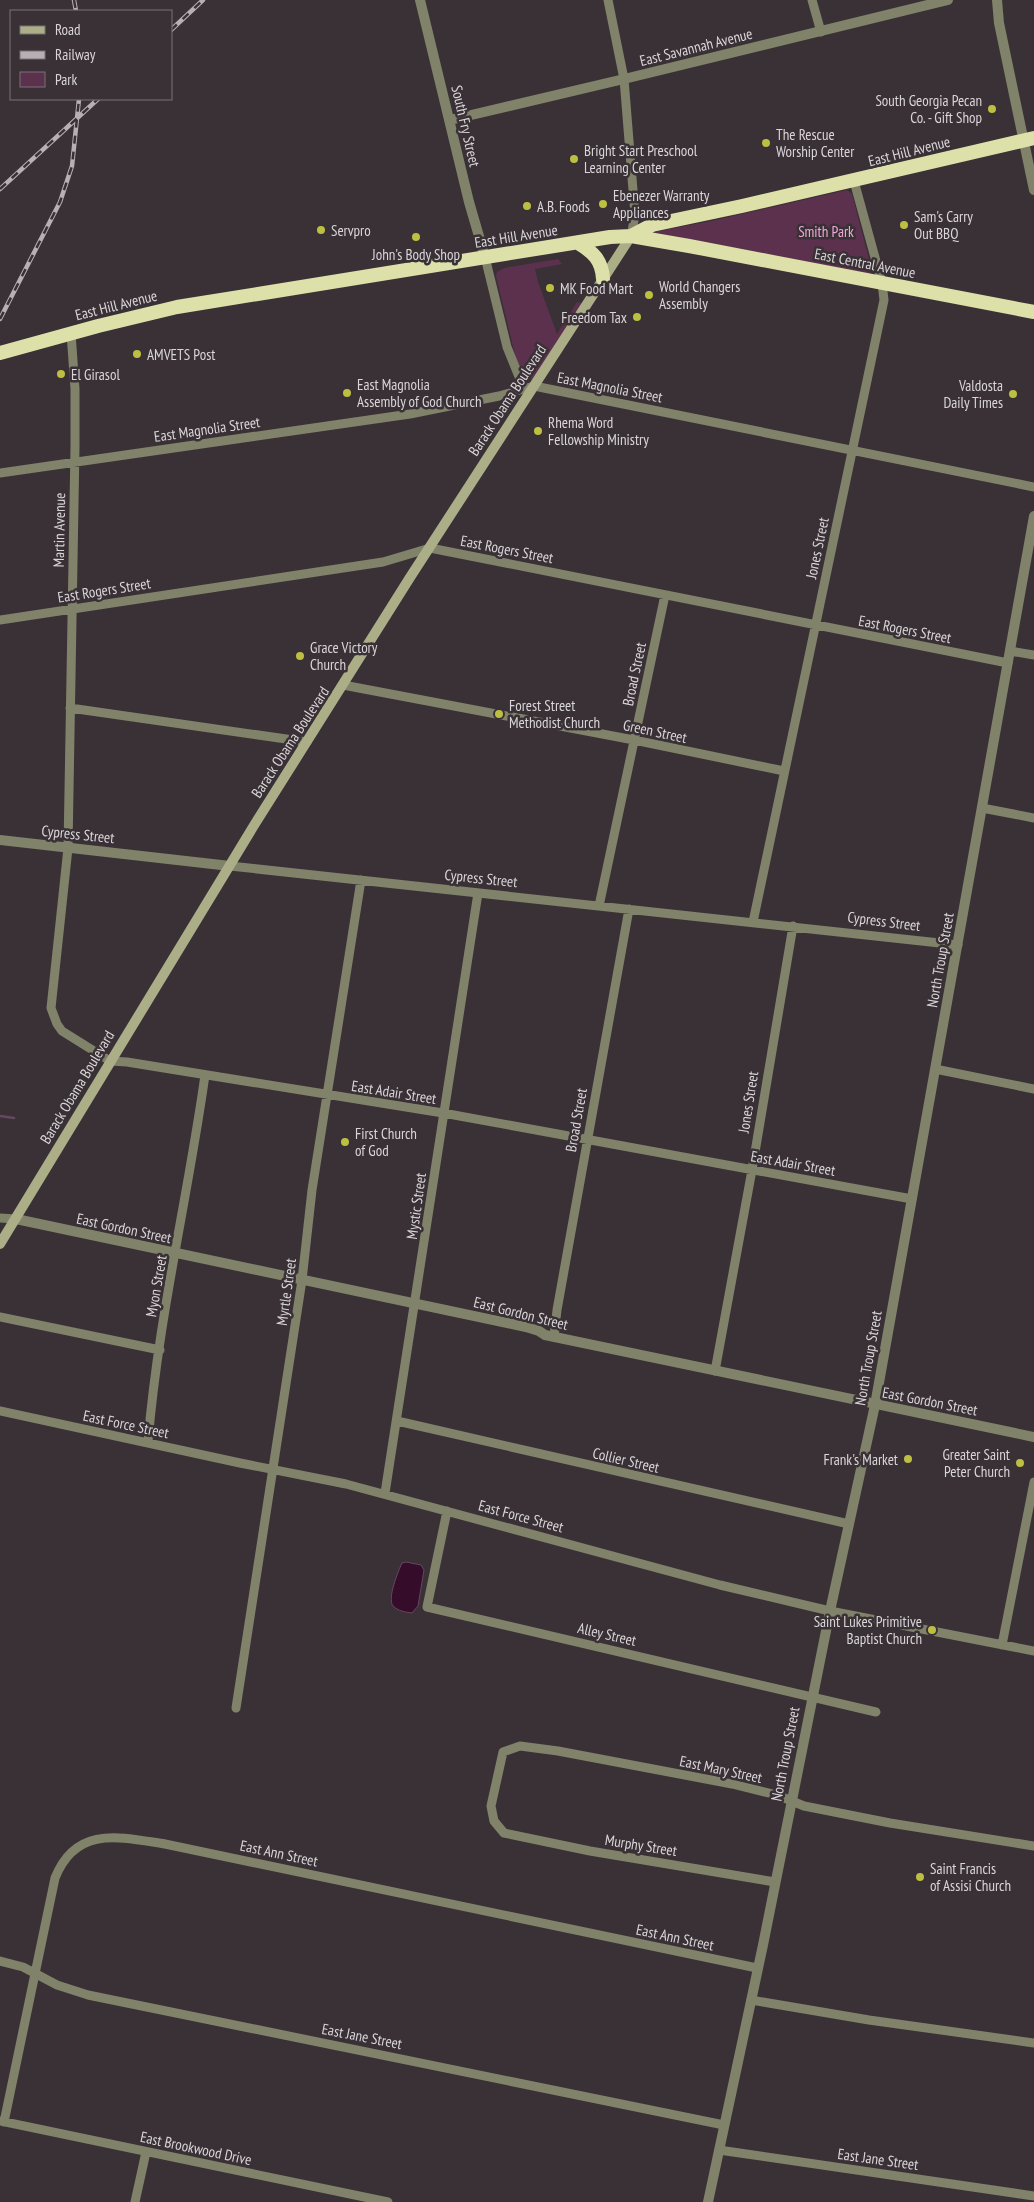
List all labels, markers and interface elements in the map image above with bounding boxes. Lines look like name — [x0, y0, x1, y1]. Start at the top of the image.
legend — [10, 10, 172, 100]
text: Road — [55, 20, 81, 39]
street label: East Savannah Avenue — [638, 24, 754, 70]
text: Railway — [55, 45, 96, 64]
text: Park — [55, 70, 77, 89]
street label: South Fry Street — [447, 83, 485, 169]
place label: South Georgia Pecan Co. - Gift Shop — [875, 91, 982, 127]
marker: South Georgia Pecan Co. - Gift Shop — [986, 103, 998, 115]
place label: The Rescue Worship Center — [776, 125, 855, 161]
street label: East Hill Avenue — [866, 132, 952, 170]
marker: The Rescue Worship Center — [760, 137, 772, 149]
place label: Bright Start Preschool Learning Center — [584, 141, 698, 177]
marker: Bright Start Preschool Learning Center — [568, 153, 580, 165]
place label: Ebenezer Warranty Appliances — [613, 186, 710, 222]
place label: A.B. Foods — [537, 197, 590, 216]
marker: Ebenezer Warranty Appliances — [597, 198, 609, 210]
marker: A.B. Foods — [521, 200, 533, 212]
place label: Sam's Carry Out BBQ — [914, 207, 973, 243]
marker: Sam's Carry Out BBQ — [898, 219, 910, 231]
street label: East Hill Avenue — [473, 220, 559, 252]
place label: Servpro — [331, 221, 371, 240]
park label: Smith Park — [798, 222, 854, 241]
marker: Servpro — [315, 224, 327, 236]
marker: John's Body Shop — [410, 231, 422, 243]
street label: East Central Avenue — [813, 244, 917, 282]
place label: John's Body Shop — [371, 245, 460, 264]
place label: World Changers Assembly — [659, 277, 740, 313]
place label: MK Food Mart — [560, 279, 633, 298]
marker: MK Food Mart — [544, 282, 556, 294]
street label: East Hill Avenue — [73, 286, 159, 324]
marker: World Changers Assembly — [643, 289, 655, 301]
place label: Freedom Tax — [561, 308, 627, 327]
marker: Freedom Tax — [631, 311, 643, 323]
street label: Barack Obama Boulevard — [464, 341, 550, 459]
place label: AMVETS Post — [147, 345, 215, 364]
marker: AMVETS Post — [131, 348, 143, 360]
place label: El Girasol — [71, 365, 120, 384]
street label: East Magnolia Street — [556, 367, 664, 407]
marker: El Girasol — [55, 368, 67, 380]
place label: East Magnolia Assembly of God Church — [357, 375, 482, 411]
place label: Valdosta Daily Times — [943, 376, 1003, 412]
marker: East Magnolia Assembly of God Church — [341, 387, 353, 399]
marker: Valdosta Daily Times — [1007, 388, 1019, 400]
street label: East Magnolia Street — [153, 412, 261, 446]
place label: Rhema Word Fellowship Ministry — [548, 413, 649, 449]
marker: Rhema Word Fellowship Ministry — [532, 425, 544, 437]
street label: Martin Avenue — [49, 492, 69, 568]
street label: Jones Street — [801, 516, 833, 581]
street label: East Rogers Street — [459, 531, 555, 567]
street label: East Rogers Street — [56, 573, 152, 607]
street label: East Rogers Street — [857, 611, 953, 647]
place label: Grace Victory Church — [310, 638, 378, 674]
street label: Broad Street — [618, 641, 650, 707]
marker: Grace Victory Church — [294, 650, 306, 662]
street label: Barack Obama Boulevard — [247, 683, 333, 801]
place label: Forest Street Methodist Church — [509, 696, 600, 732]
marker: Forest Street Methodist Church — [493, 708, 505, 720]
street label: Green Street — [621, 715, 689, 747]
street label: Cypress Street — [41, 821, 115, 847]
street label: Cypress Street — [444, 865, 518, 891]
street label: Cypress Street — [847, 907, 921, 935]
street label: North Troup Street — [922, 911, 958, 1009]
street label: Barack Obama Boulevard — [36, 1027, 118, 1147]
street label: Jones Street — [734, 1070, 762, 1135]
street label: East Adair Street — [350, 1076, 438, 1108]
street label: Broad Street — [561, 1087, 591, 1153]
place label: First Church of God — [355, 1124, 417, 1160]
marker: First Church of God — [339, 1136, 351, 1148]
street label: East Adair Street — [749, 1146, 837, 1180]
street label: Mystic Street — [402, 1172, 430, 1240]
street label: East Gordon Street — [75, 1209, 173, 1247]
street label: Myon Street — [141, 1254, 171, 1318]
street label: Myrtle Street — [272, 1257, 300, 1327]
street label: East Gordon Street — [472, 1292, 570, 1334]
street label: North Troup Street — [850, 1309, 886, 1407]
street label: East Gordon Street — [881, 1382, 979, 1420]
street label: East Force Street — [81, 1406, 171, 1442]
street label: Collier Street — [591, 1443, 661, 1477]
place label: Greater Saint Peter Church — [942, 1445, 1010, 1481]
place label: Frank's Market — [823, 1450, 898, 1469]
marker: Frank's Market — [902, 1453, 914, 1465]
marker: Greater Saint Peter Church — [1014, 1457, 1026, 1469]
street label: East Force Street — [476, 1496, 566, 1536]
place label: Saint Lukes Primitive Baptist Church — [814, 1612, 922, 1648]
street label: Alley Street — [576, 1618, 638, 1650]
marker: Saint Lukes Primitive Baptist Church — [926, 1624, 938, 1636]
street label: North Troup Street — [767, 1705, 803, 1803]
street label: East Mary Street — [678, 1751, 764, 1787]
street label: Murphy Street — [604, 1830, 678, 1860]
street label: East Ann Street — [238, 1836, 320, 1870]
place label: Saint Francis of Assisi Church — [930, 1859, 1011, 1895]
marker: Saint Francis of Assisi Church — [914, 1871, 926, 1883]
street label: East Ann Street — [634, 1920, 716, 1954]
street label: East Jane Street — [320, 2019, 404, 2053]
street label: East Brookwood Drive — [139, 2127, 253, 2169]
street label: East Jane Street — [836, 2144, 920, 2174]

